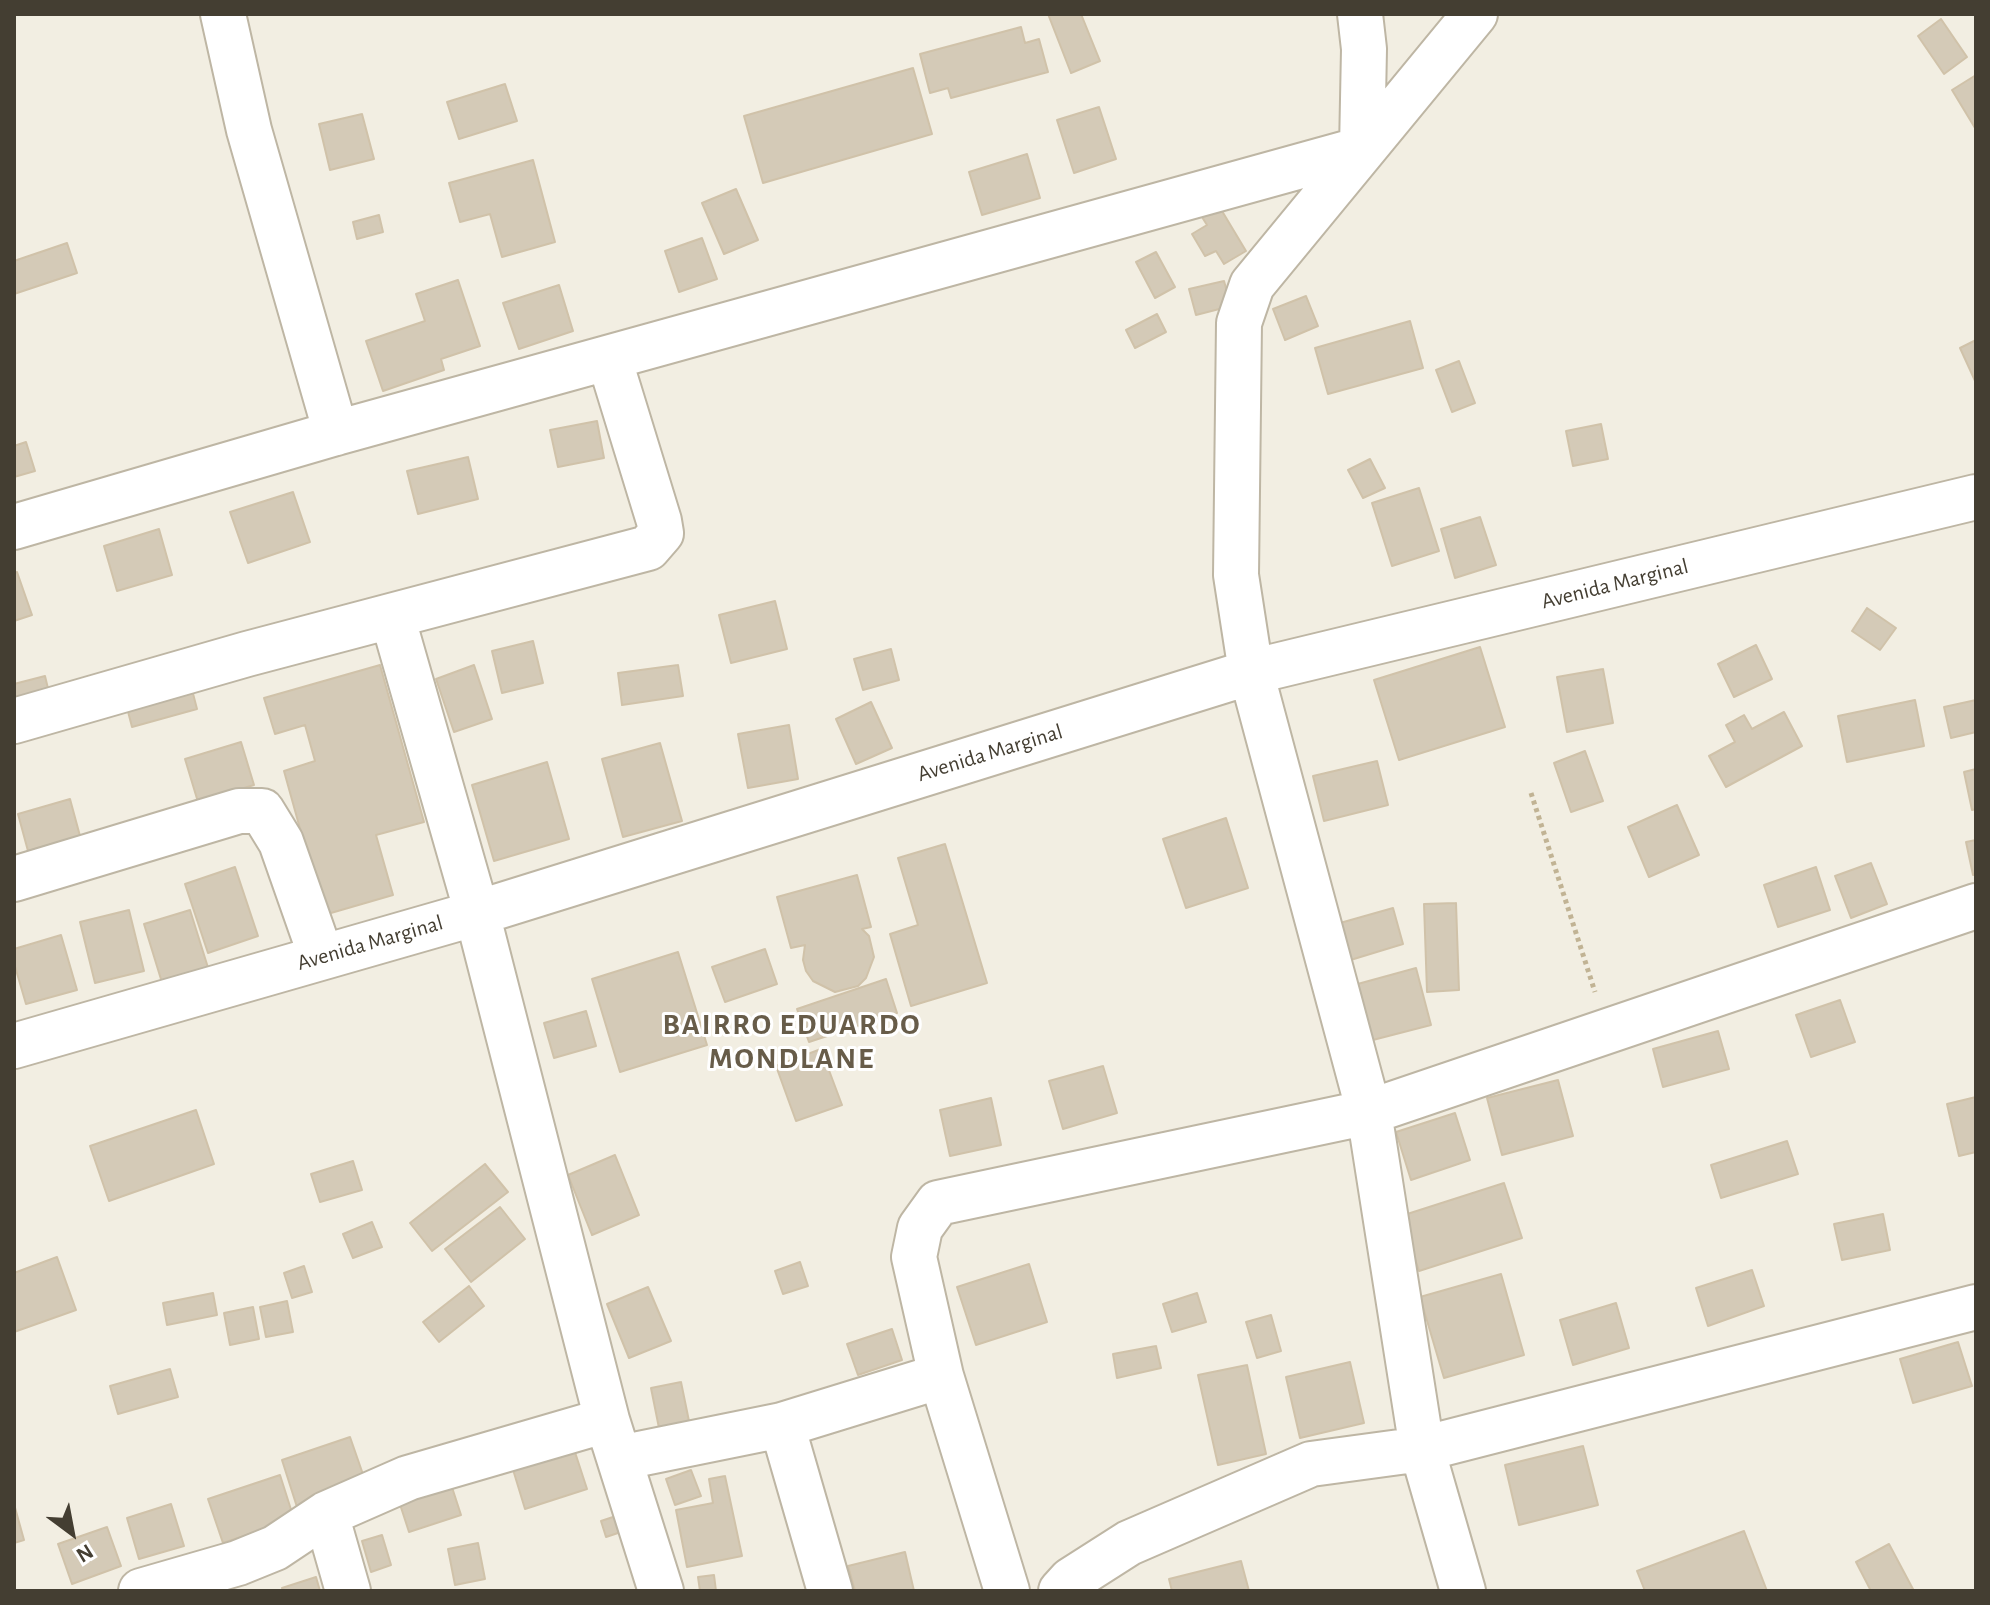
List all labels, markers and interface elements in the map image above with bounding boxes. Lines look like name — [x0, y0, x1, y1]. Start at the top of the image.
street label: Avenida Marginal — [1539, 553, 1691, 615]
street label: Avenida Marginal — [914, 718, 1066, 788]
street label: Avenida Marginal — [294, 910, 446, 976]
district label: BAIRRO EDUARDO MONDLANE — [662, 1007, 922, 1078]
north arrow — [32, 1493, 112, 1573]
text: N — [72, 1540, 97, 1567]

